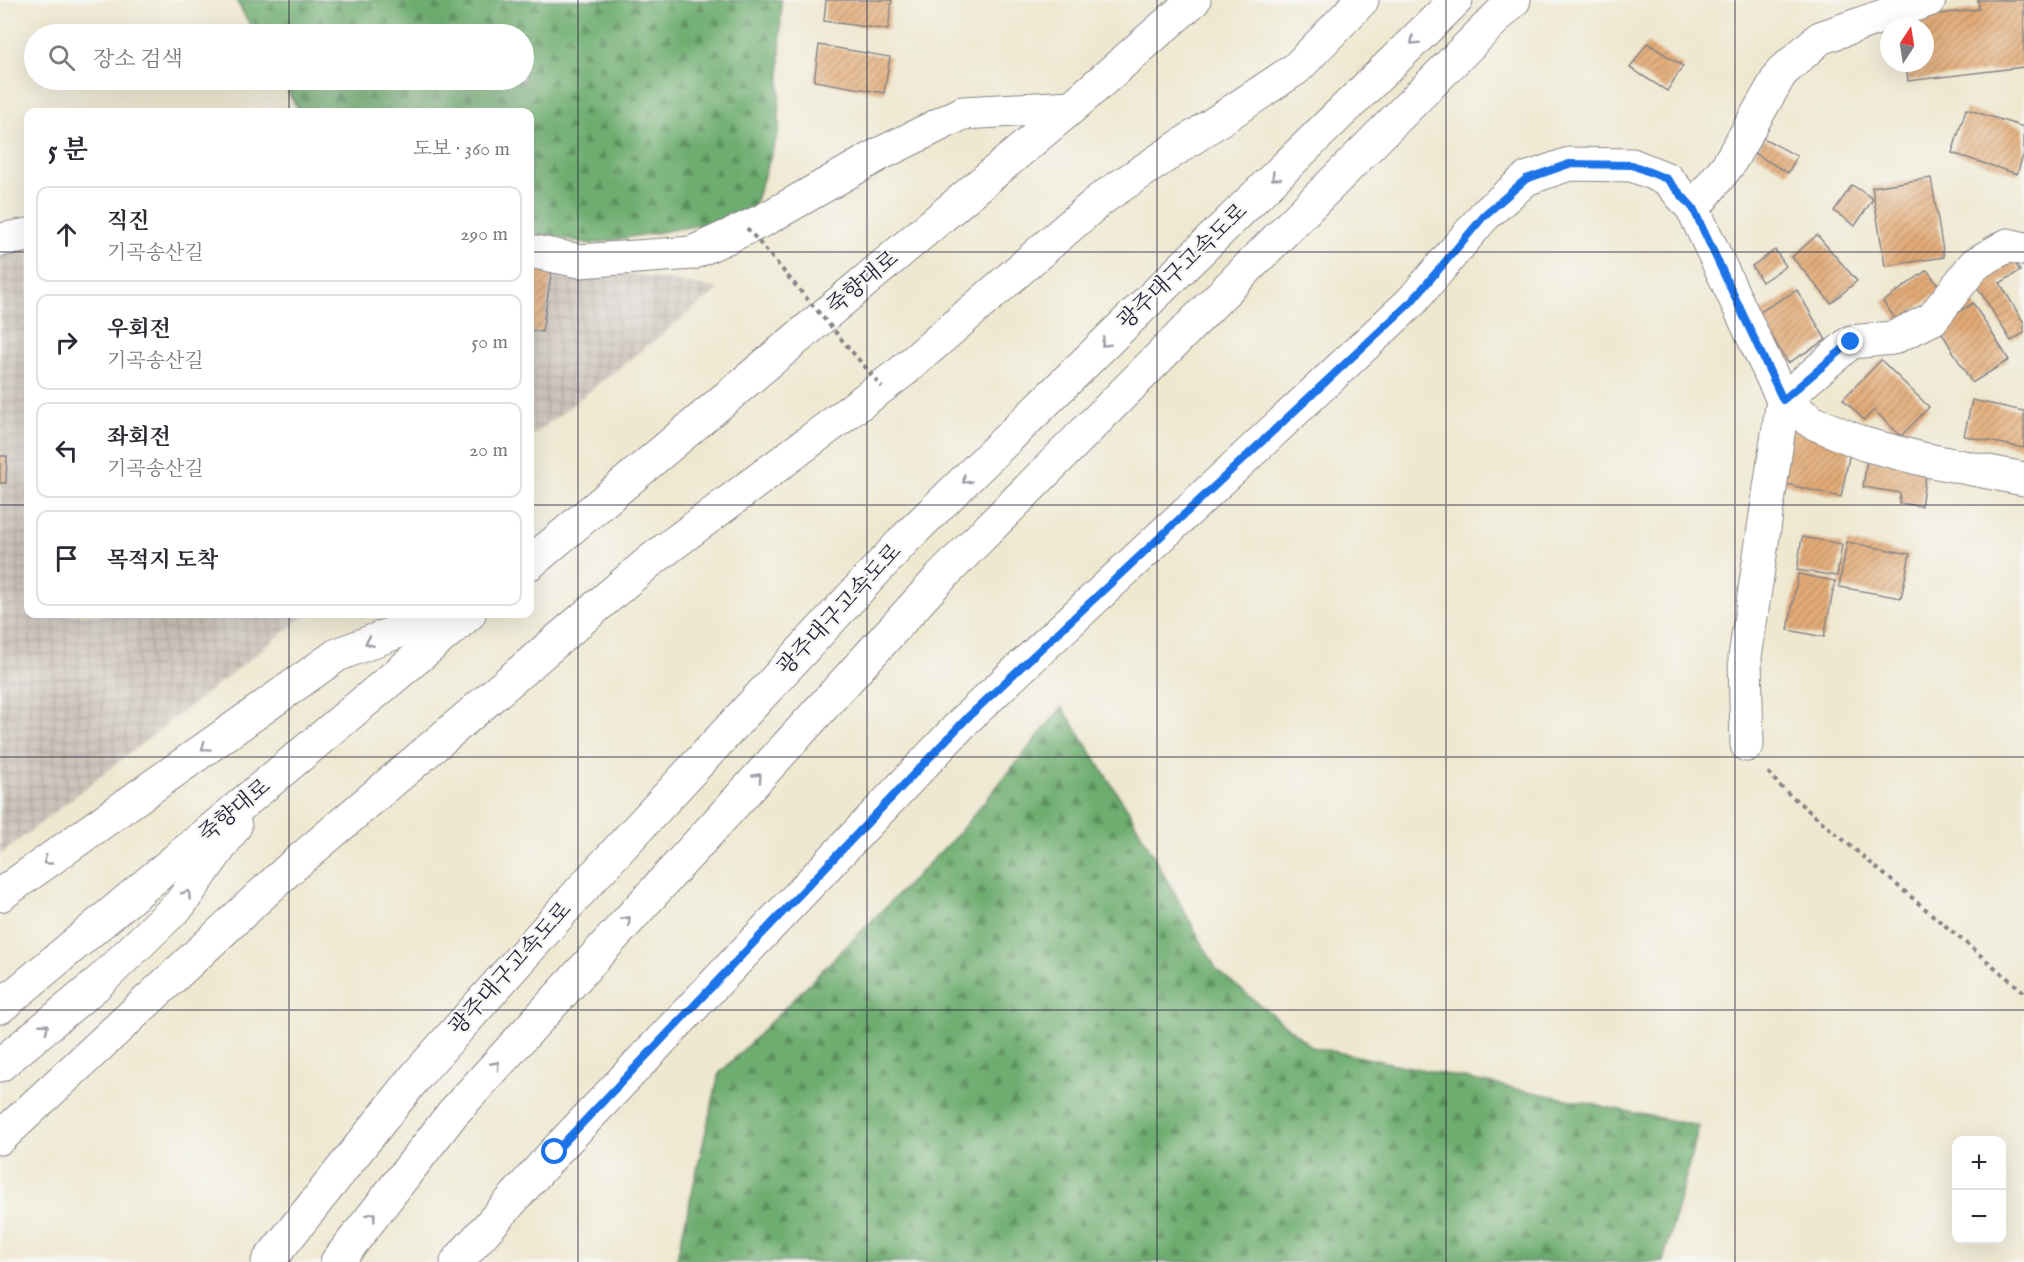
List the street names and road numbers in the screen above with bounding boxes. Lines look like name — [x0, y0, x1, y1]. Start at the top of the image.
street label: 광주대구고속도로 — [1112, 198, 1254, 336]
street label: 죽향대로 — [821, 245, 905, 321]
street label: 광주대구고속도로 — [772, 538, 908, 682]
street label: 죽향대로 — [193, 773, 277, 849]
street label: 광주대구고속도로 — [444, 896, 578, 1042]

